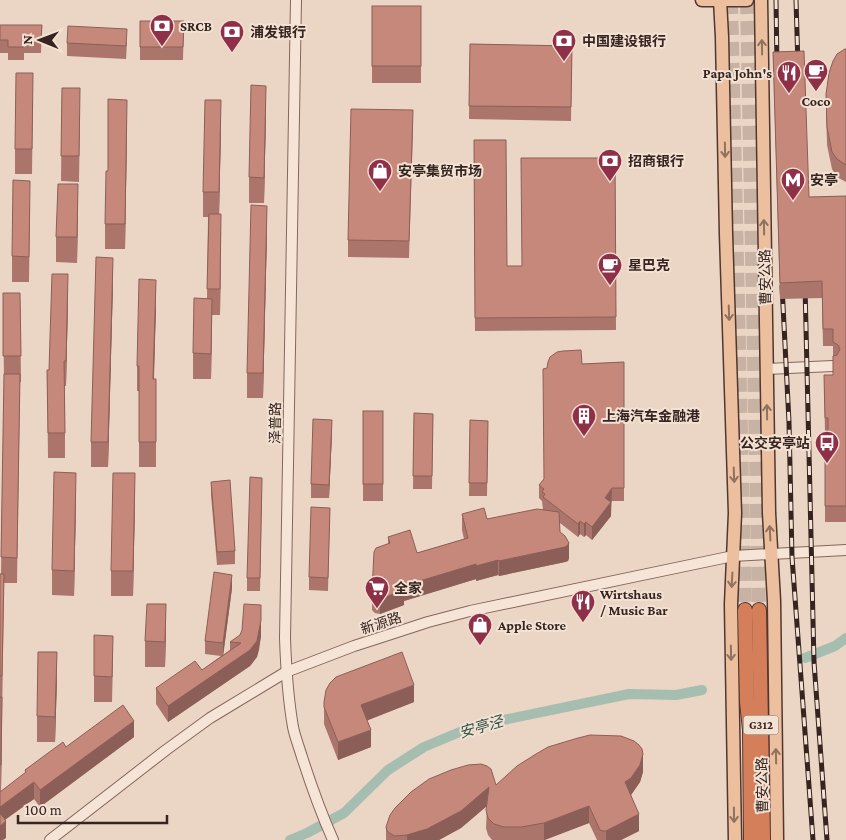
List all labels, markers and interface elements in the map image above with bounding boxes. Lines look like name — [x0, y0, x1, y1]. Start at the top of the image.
bank icon: SRCB — [149, 13, 175, 47]
north arrow — [15, 15, 65, 65]
place label: SRCB — [180, 18, 212, 34]
bank icon: 浦发银行 — [219, 19, 245, 53]
place label: 浦发银行 — [250, 24, 306, 40]
bank icon: 中国建设银行 — [551, 28, 577, 62]
place label: 中国建设银行 — [582, 33, 666, 49]
text: N — [19, 34, 35, 45]
one-way arrow — [757, 39, 767, 56]
cafe icon: Coco — [803, 58, 829, 92]
restaurant icon: Papa John's — [776, 60, 802, 94]
place label: Papa John's — [703, 65, 772, 81]
place label: Coco — [801, 93, 831, 109]
one-way arrow — [720, 142, 730, 158]
bank icon: 招商银行 — [597, 148, 623, 182]
place label: 招商银行 — [628, 153, 684, 169]
shop icon: 安亭集贸市场 — [367, 158, 393, 192]
place label: 安亭集贸市场 — [398, 163, 482, 179]
metro station icon: 安亭 — [780, 167, 806, 201]
place label: 安亭 — [810, 172, 838, 188]
one-way arrow — [759, 219, 769, 235]
street label: 曹安公路 — [757, 249, 773, 305]
cafe icon: 星巴克 — [597, 252, 623, 286]
place label: 星巴克 — [628, 257, 670, 273]
one-way arrow — [724, 304, 734, 320]
street label: 泽普路 — [267, 402, 283, 444]
building icon: 上海汽车金融港 — [571, 403, 597, 437]
one-way arrow — [762, 404, 772, 420]
place label: 上海汽车金融港 — [602, 408, 700, 424]
bus stop icon: 公交安亭站 — [814, 430, 840, 464]
place label: 公交安亭站 — [740, 435, 810, 451]
one-way arrow — [729, 467, 738, 483]
one-way arrow — [765, 526, 774, 542]
one-way arrow — [727, 572, 736, 588]
supermarket icon: 全家 — [364, 575, 390, 609]
place label: 全家 — [394, 580, 422, 596]
place label: Wirtshaus / Music Bar — [599, 586, 668, 618]
restaurant icon: Wirtshaus / Music Bar — [570, 589, 596, 623]
street label: 新源路 — [359, 609, 403, 637]
shop icon: Apple Store — [467, 612, 493, 646]
place label: Apple Store — [497, 617, 566, 633]
one-way arrow — [727, 645, 736, 661]
water label: 安亭泾 — [457, 713, 507, 741]
road number: G312 — [744, 716, 778, 734]
one-way arrow — [771, 749, 781, 765]
street label: 曹安公路 — [754, 757, 770, 813]
scale bar — [18, 792, 166, 824]
text: 100 m — [25, 802, 62, 818]
one-way arrow — [730, 807, 739, 823]

